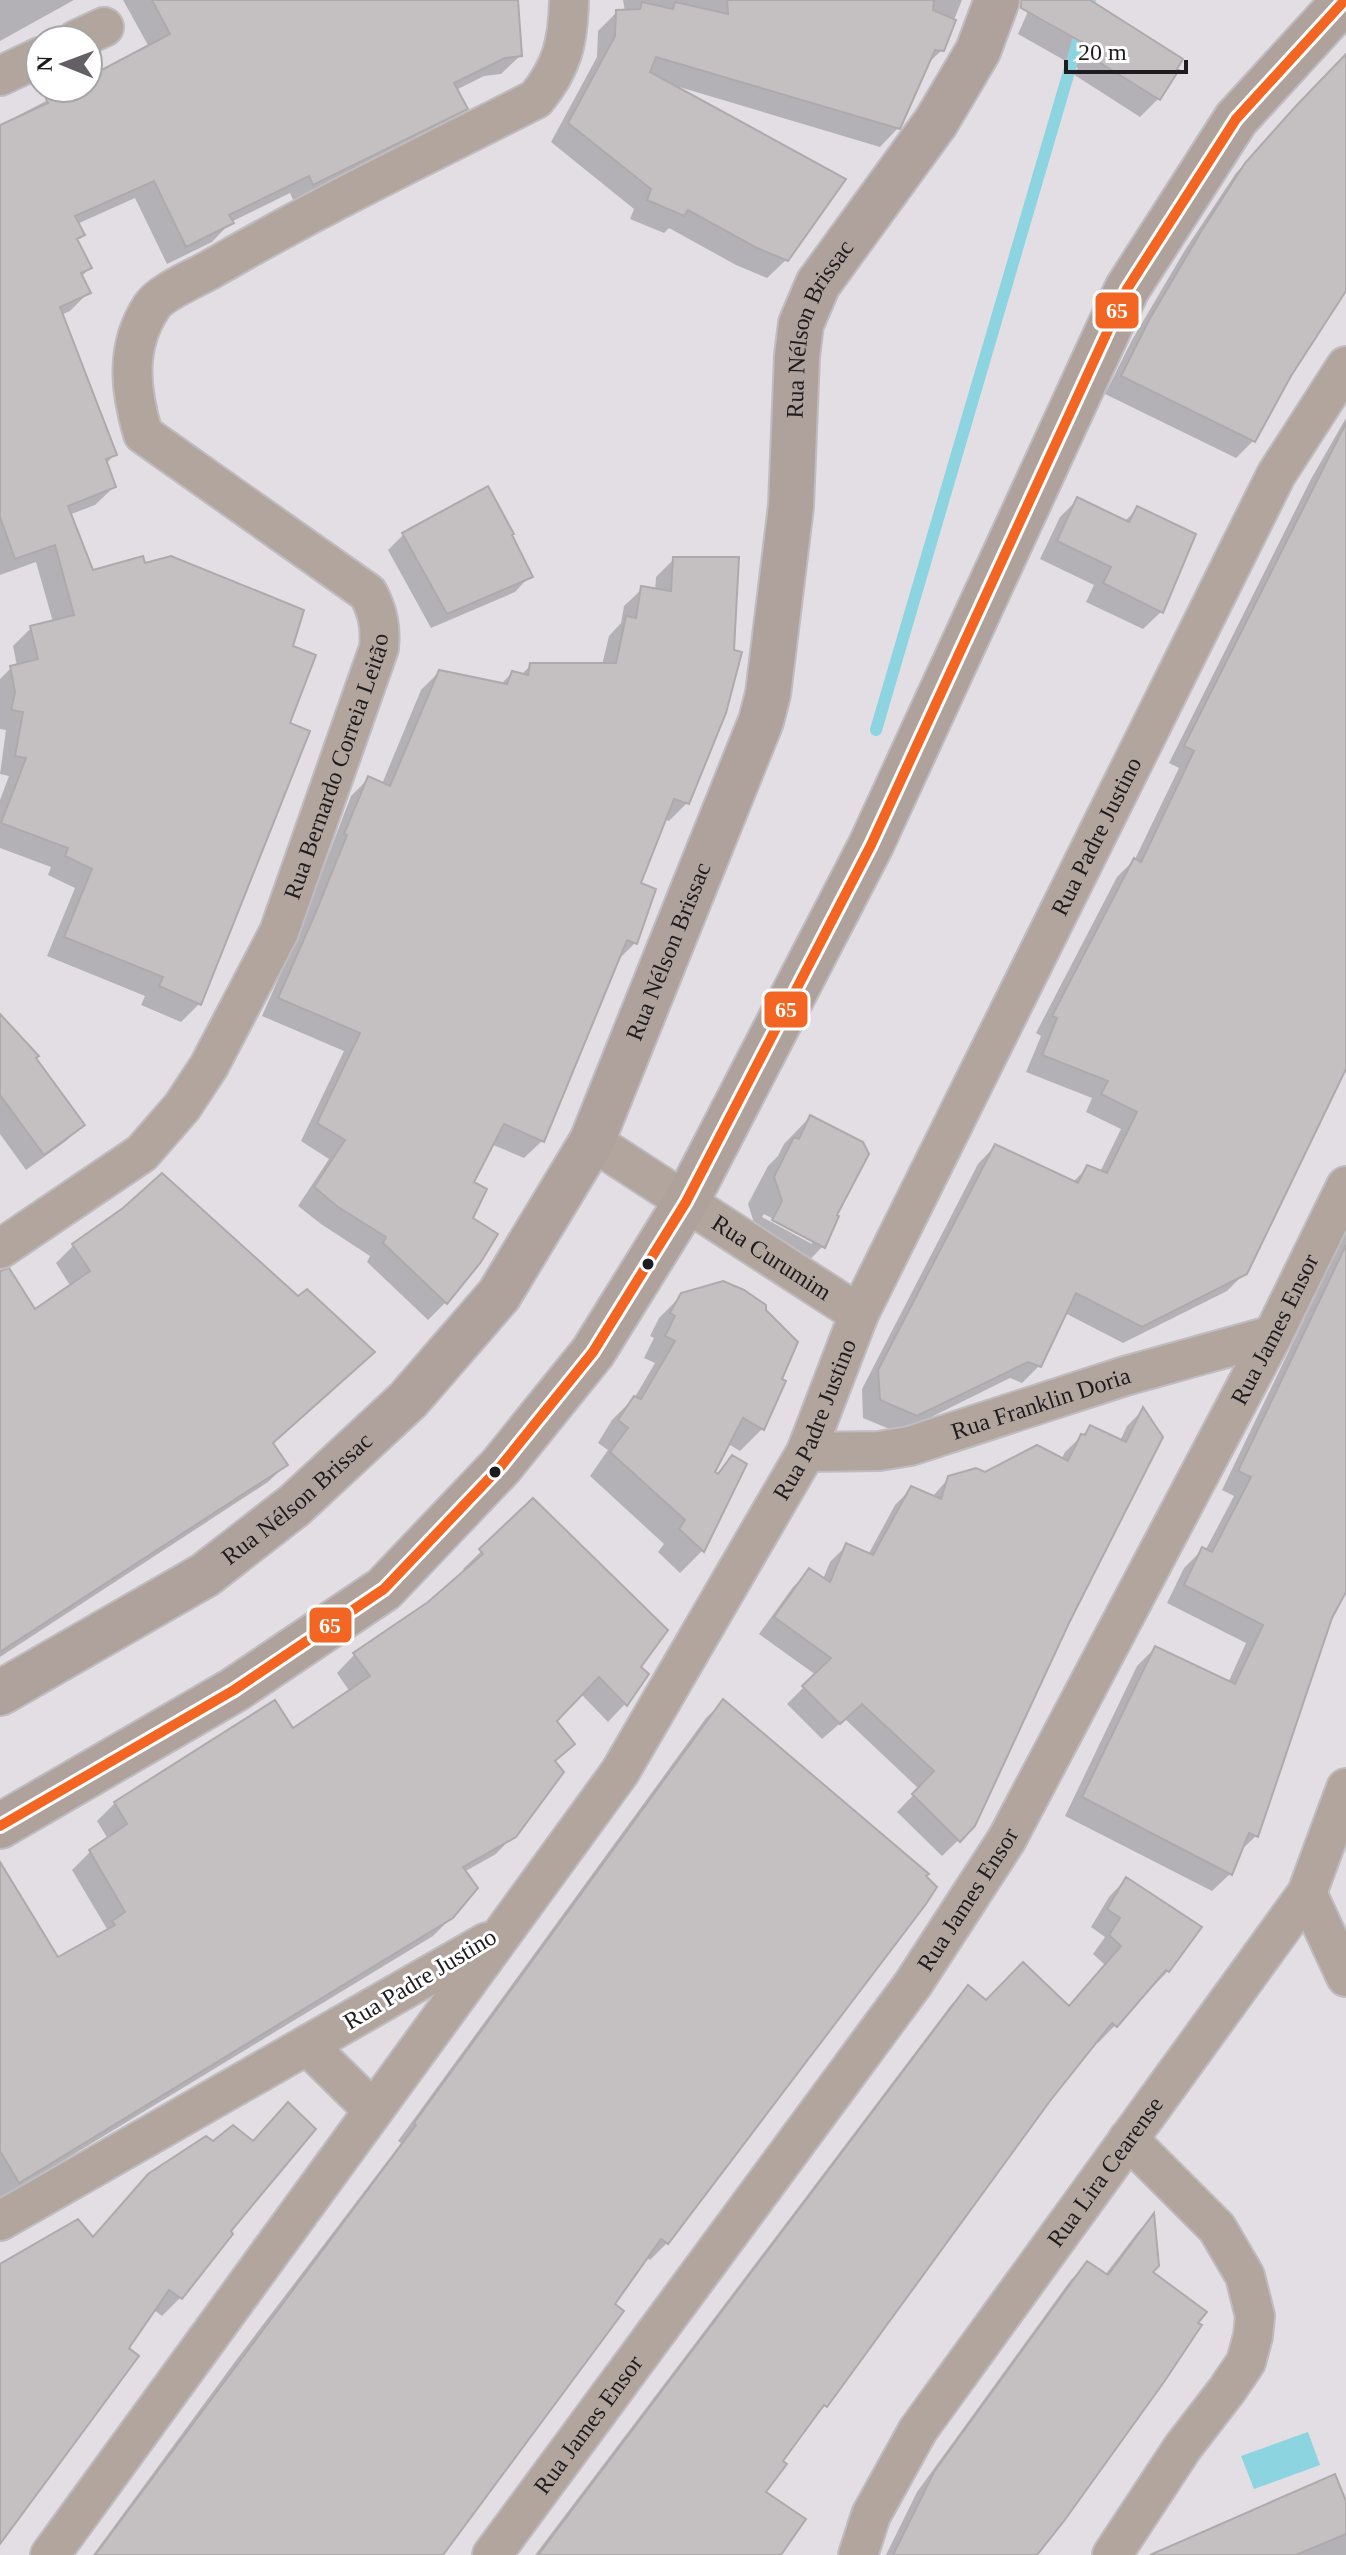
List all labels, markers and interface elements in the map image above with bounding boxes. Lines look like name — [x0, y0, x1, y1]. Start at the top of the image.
north arrow — [24, 24, 104, 104]
scale bar — [1066, 24, 1186, 74]
text: 20 m — [1078, 39, 1127, 65]
text: N — [32, 55, 57, 72]
street label: Rua Nélson Brissac — [782, 235, 859, 419]
line badge: 65 — [1094, 291, 1140, 330]
text: 65 — [1106, 298, 1128, 323]
street label: Rua Bernardo Correia Leitão — [279, 633, 393, 903]
street label: Rua Padre Justino — [1046, 753, 1147, 920]
street label: Rua Nélson Brissac — [621, 859, 716, 1044]
line badge: 65 — [763, 990, 809, 1029]
text: 65 — [775, 997, 797, 1022]
street label: Rua Curumim — [707, 1209, 836, 1306]
street label: Rua James Ensor — [1226, 1250, 1324, 1409]
unlabelled marker — [640, 1256, 656, 1272]
street label: Rua Padre Justino — [768, 1335, 861, 1505]
street label: Rua Franklin Doria — [948, 1362, 1134, 1445]
street label: Rua Nélson Brissac — [217, 1427, 377, 1570]
unlabelled marker — [487, 1464, 503, 1480]
line badge: 65 — [308, 1606, 353, 1644]
text: 65 — [319, 1613, 341, 1638]
street label: Rua James Ensor — [912, 1824, 1023, 1976]
street label: Rua Padre Justino — [339, 1923, 501, 2035]
street label: Rua Lira Cearense — [1042, 2092, 1168, 2252]
street label: Rua James Ensor — [529, 2350, 648, 2499]

